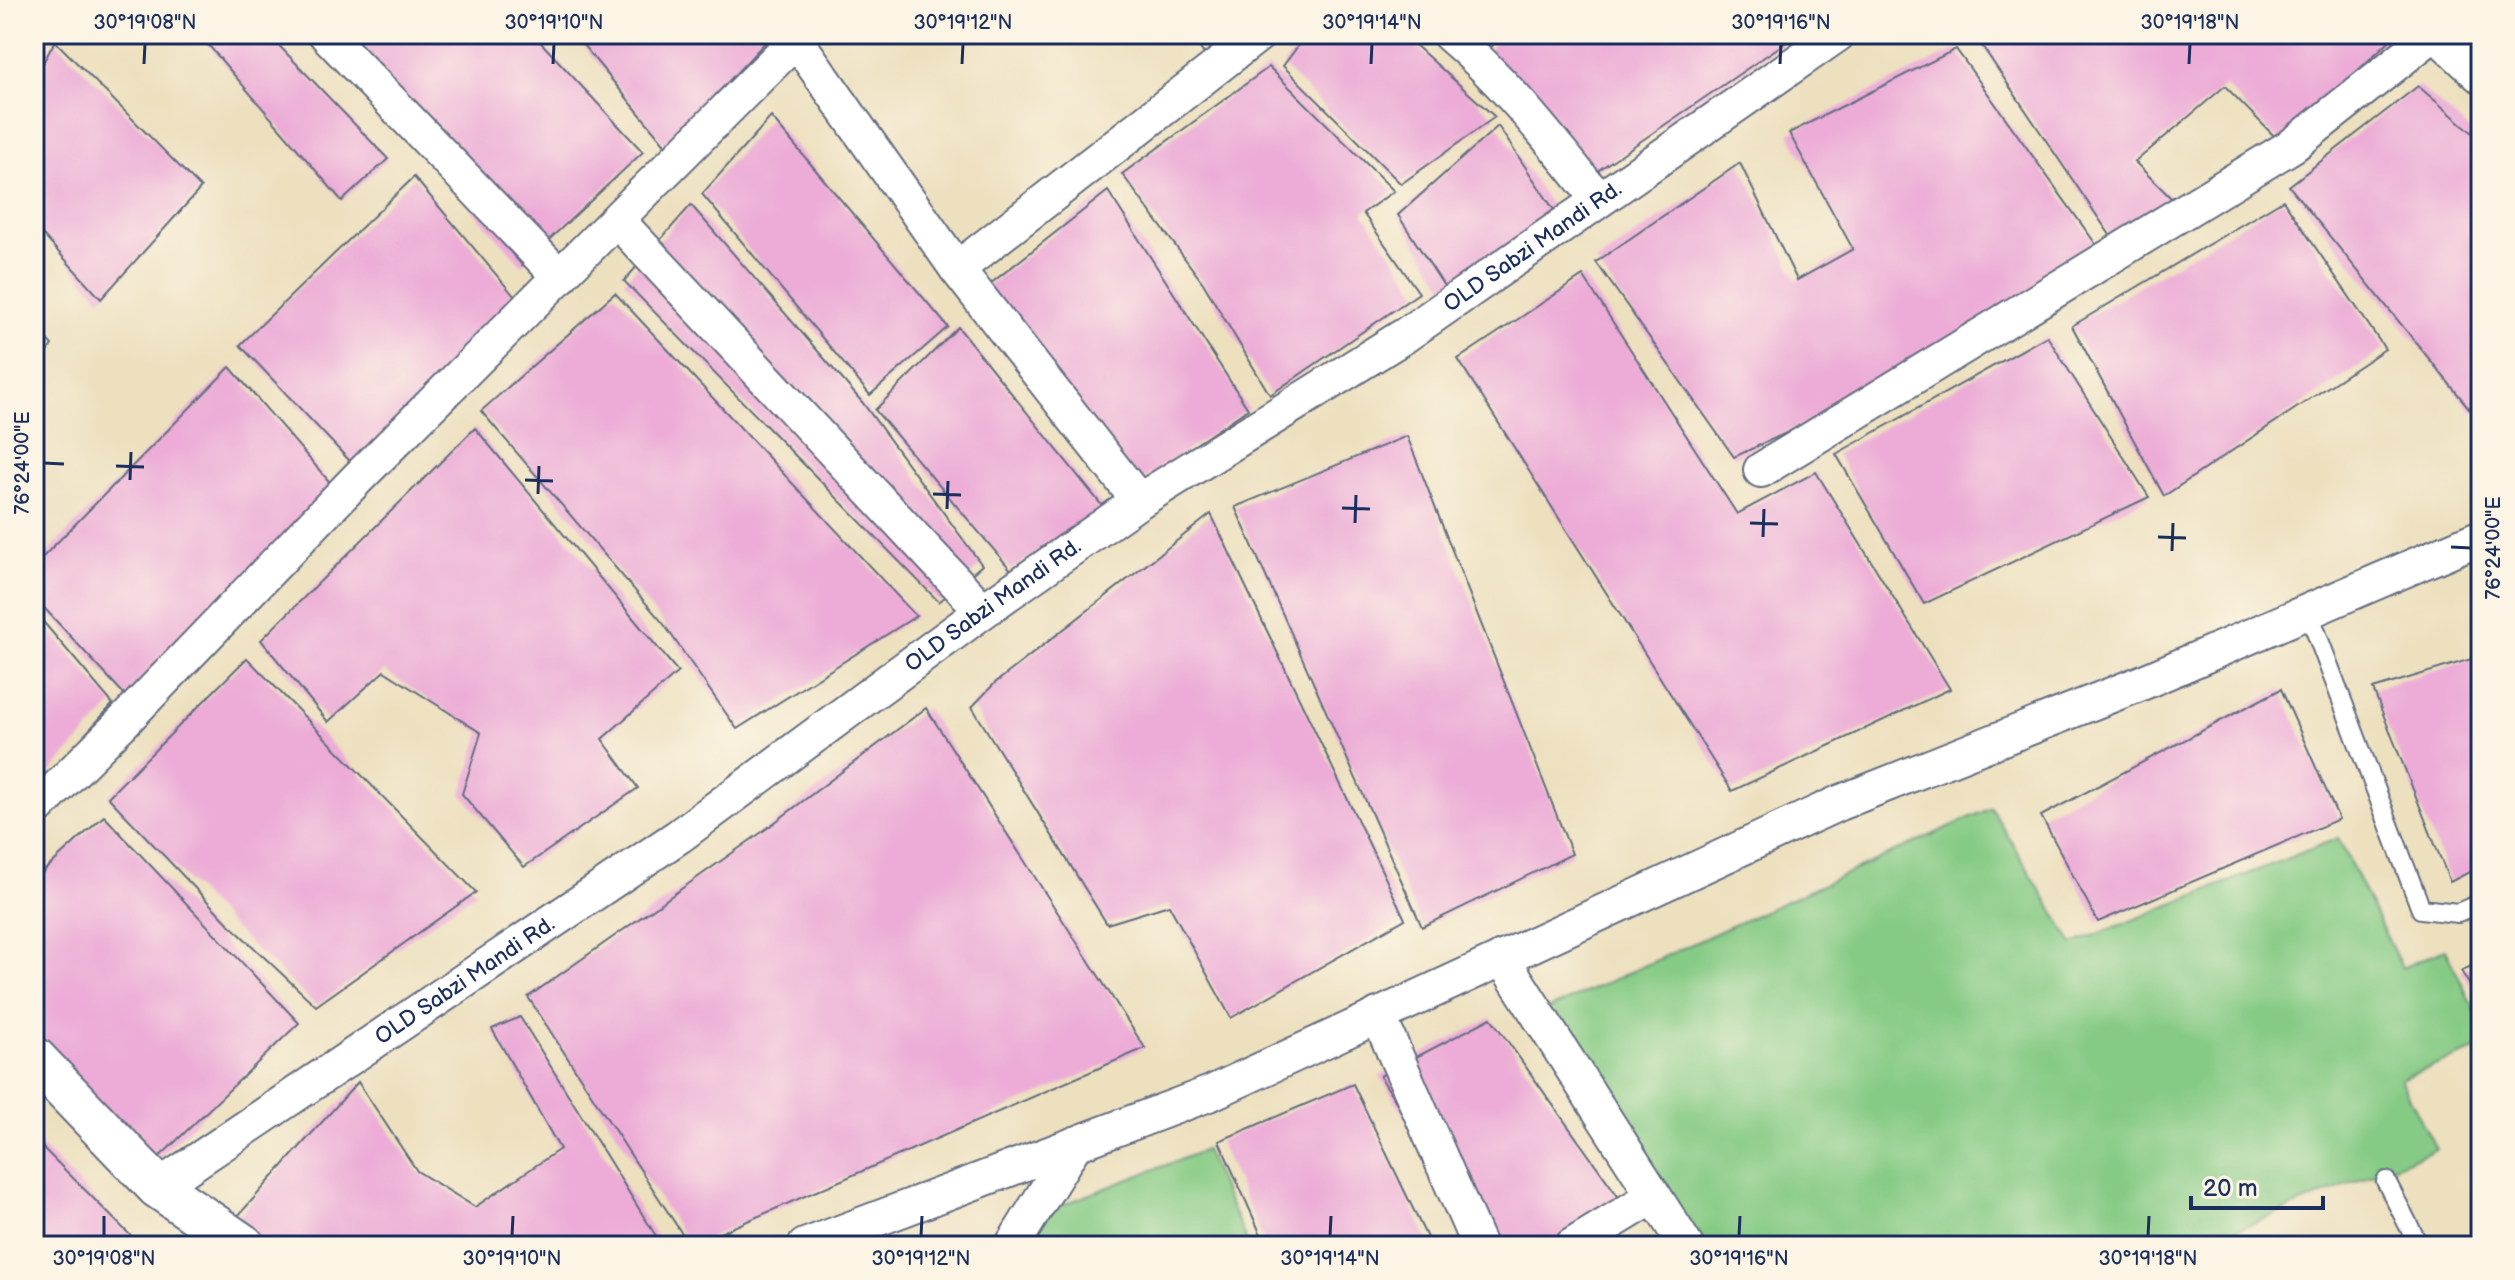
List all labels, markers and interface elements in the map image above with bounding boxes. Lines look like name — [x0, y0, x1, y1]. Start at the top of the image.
text: 30°19'08"N — [94, 11, 196, 35]
text: 30°19'10"N — [504, 11, 604, 35]
text: 30°19'12"N — [913, 11, 1013, 35]
text: 30°19'14"N — [1322, 11, 1422, 35]
text: 30°19'16"N — [1731, 11, 1831, 35]
text: 30°19'18"N — [2141, 11, 2239, 35]
street label: OLD Sabzi Mandi Rd. — [1438, 175, 1627, 318]
text: 76°24'00"E — [11, 411, 35, 515]
text: 76°24'00"E — [2482, 496, 2506, 600]
street label: OLD Sabzi Mandi Rd. — [900, 533, 1086, 678]
street label: OLD Sabzi Mandi Rd. — [370, 910, 560, 1050]
scale bar — [2191, 1160, 2323, 1210]
text: 20 m — [2203, 1174, 2258, 1203]
text: 30°19'08"N — [53, 1247, 155, 1271]
text: 30°19'10"N — [462, 1247, 562, 1271]
text: 30°19'12"N — [871, 1247, 971, 1271]
text: 30°19'14"N — [1280, 1247, 1380, 1271]
text: 30°19'16"N — [1689, 1247, 1789, 1271]
text: 30°19'18"N — [2099, 1247, 2197, 1271]

